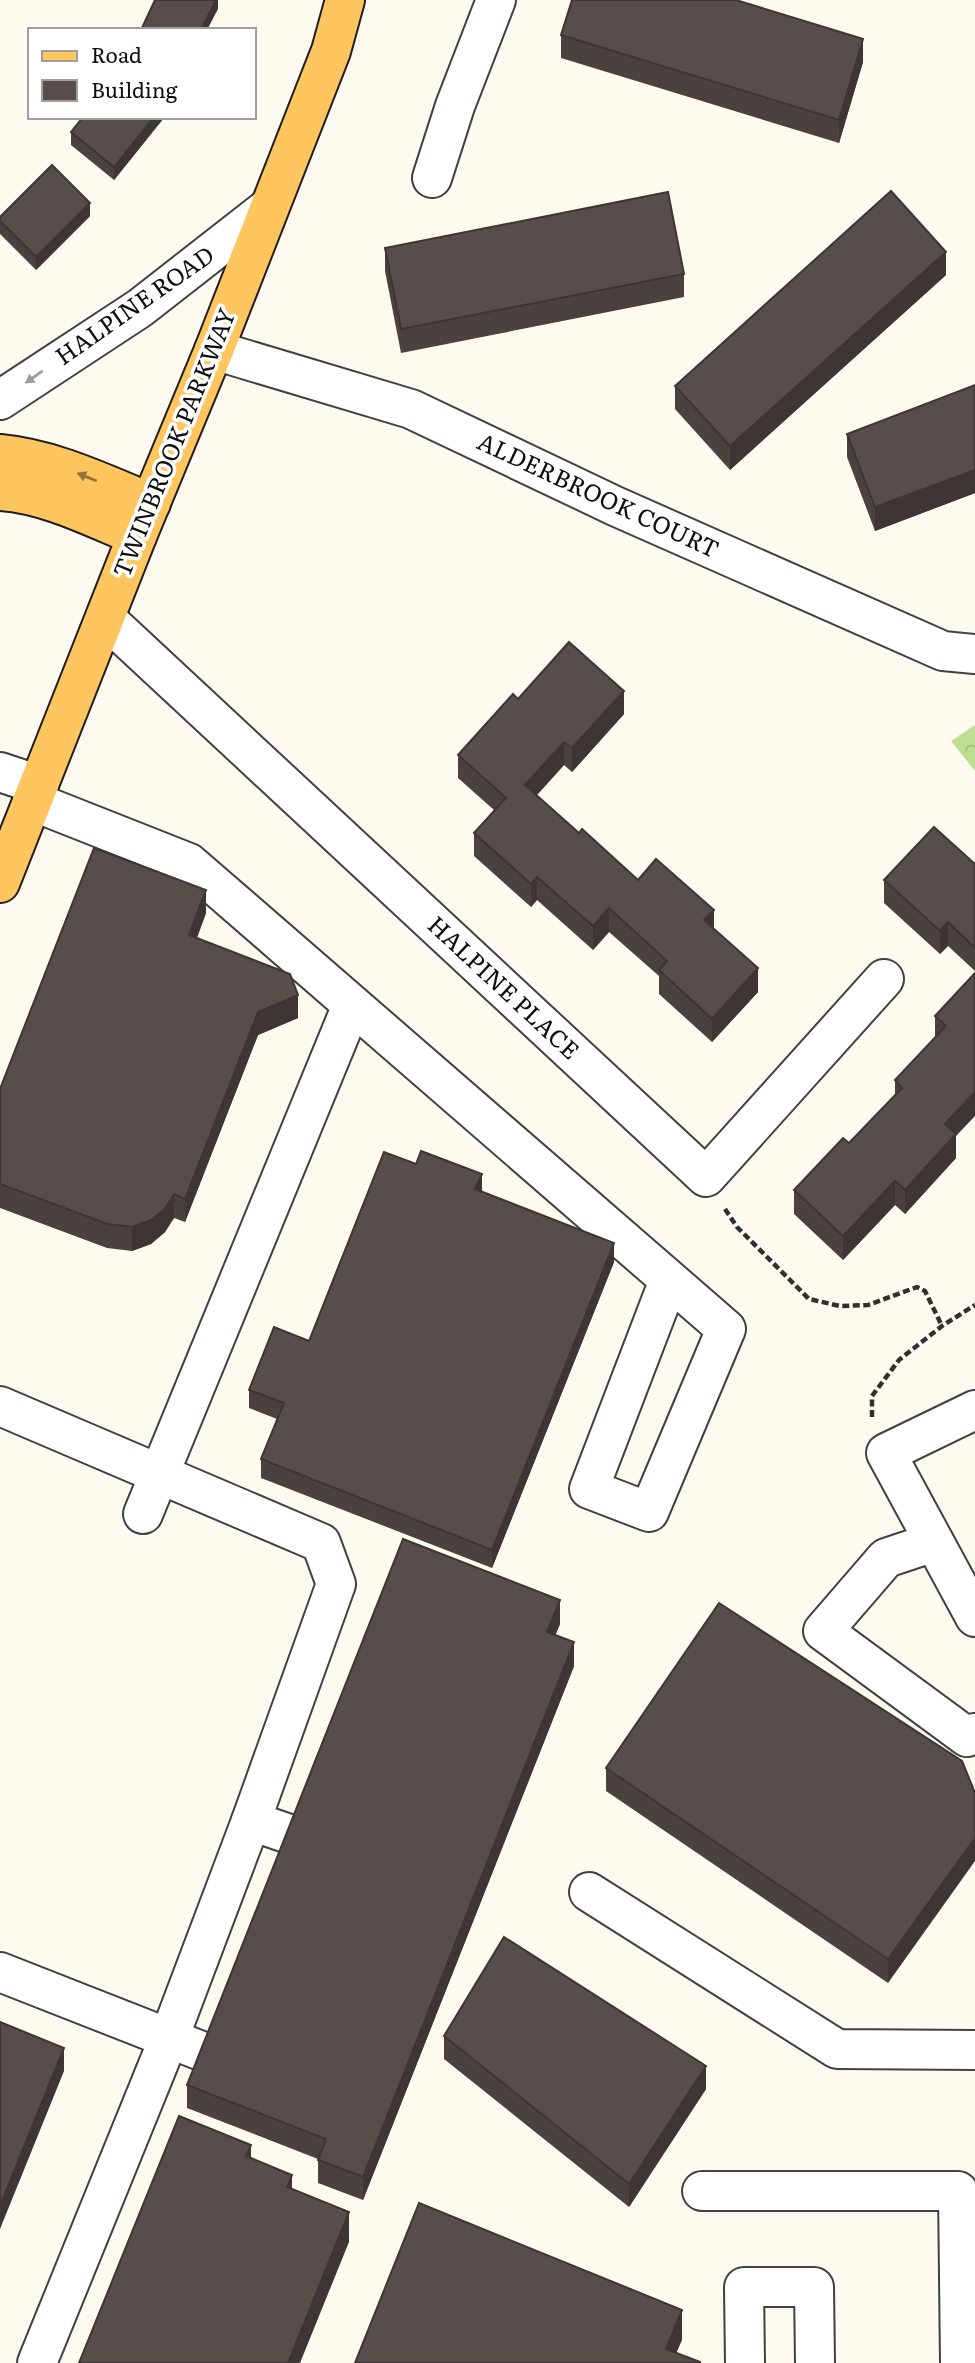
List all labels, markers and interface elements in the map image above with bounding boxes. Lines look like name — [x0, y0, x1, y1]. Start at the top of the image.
legend — [28, 28, 256, 119]
text: Road — [91, 38, 142, 69]
text: Building — [91, 73, 178, 104]
street label: HALPINE ROAD — [47, 236, 220, 372]
street label: TWINBROOK PARKWAY — [103, 302, 243, 582]
one-way arrow — [25, 370, 43, 384]
street label: ALDERBROOK COURT — [472, 422, 726, 565]
one-way arrow — [77, 472, 98, 483]
street label: HALPINE PLACE — [421, 906, 588, 1066]

